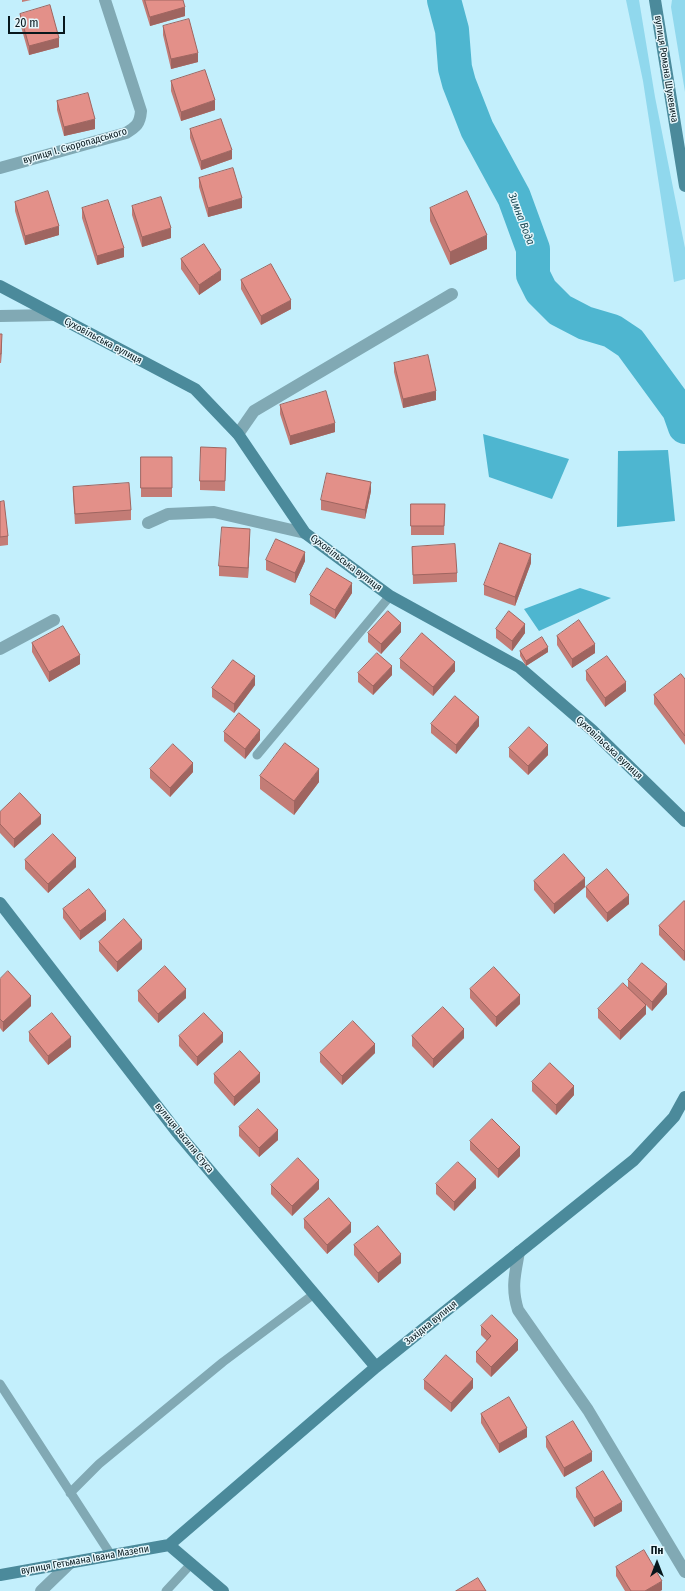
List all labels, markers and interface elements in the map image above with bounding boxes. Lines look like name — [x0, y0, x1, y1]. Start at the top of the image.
scale bar — [10, 8, 67, 34]
street label: вулиця Романа Шухевича — [652, 15, 680, 123]
text: 20 m — [15, 16, 39, 30]
street label: вулиця І. Скоропадського — [22, 125, 128, 167]
water label: Зимна Вода — [505, 191, 537, 247]
street label: Суховільська вулиця — [62, 315, 144, 367]
street label: Суховільська вулиця — [308, 532, 384, 594]
street label: Суховільська вулиця — [573, 714, 645, 782]
street label: вулиця Василя Стуса — [152, 1100, 216, 1176]
street label: Західна вулиця — [402, 1298, 460, 1348]
street label: вулиця Гетьмана Івана Мазепи — [20, 1543, 150, 1577]
north arrow — [637, 1543, 677, 1583]
text: Пн — [651, 1544, 663, 1557]

